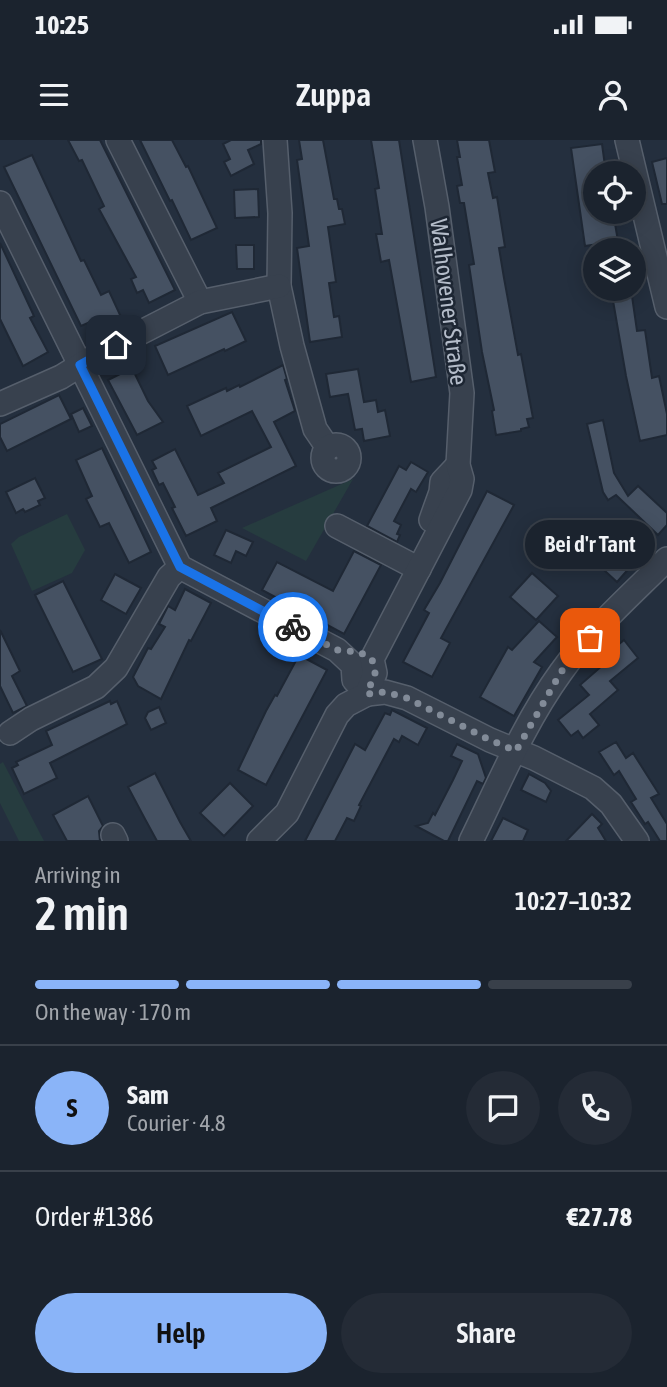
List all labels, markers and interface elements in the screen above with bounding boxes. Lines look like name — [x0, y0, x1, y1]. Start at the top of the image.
text: 10:25 — [35, 10, 89, 40]
icon: menu — [35, 76, 73, 114]
text: Zuppa — [296, 76, 371, 113]
icon: person — [594, 76, 632, 114]
map controls — [583, 161, 646, 301]
button: locate — [583, 161, 646, 224]
street label: Walhovener Straße — [425, 217, 473, 387]
button: layers — [583, 238, 646, 301]
pin — [86, 315, 146, 375]
icon: home — [97, 326, 135, 364]
callout: Bei d'r Tant — [525, 519, 655, 568]
text: Bei d'r Tant — [544, 531, 636, 557]
courier — [258, 592, 328, 662]
icon: bike — [274, 608, 312, 646]
pin — [560, 608, 620, 668]
icon: bag — [571, 619, 609, 657]
text: Arriving in — [35, 862, 121, 888]
text: 10:27–10:32 — [515, 886, 632, 916]
text: 2 min — [35, 887, 129, 940]
text: On the way · 170 m — [35, 999, 191, 1025]
button: chat — [466, 1071, 540, 1145]
button: phone — [558, 1071, 632, 1145]
text: Sam — [127, 1080, 169, 1110]
text: S — [67, 1093, 77, 1123]
text: Courier · 4.8 — [127, 1110, 226, 1136]
text: Order #1386 — [35, 1202, 154, 1232]
text: €27.78 — [567, 1202, 632, 1232]
button: Help — [35, 1293, 327, 1373]
button: Share — [341, 1293, 632, 1373]

